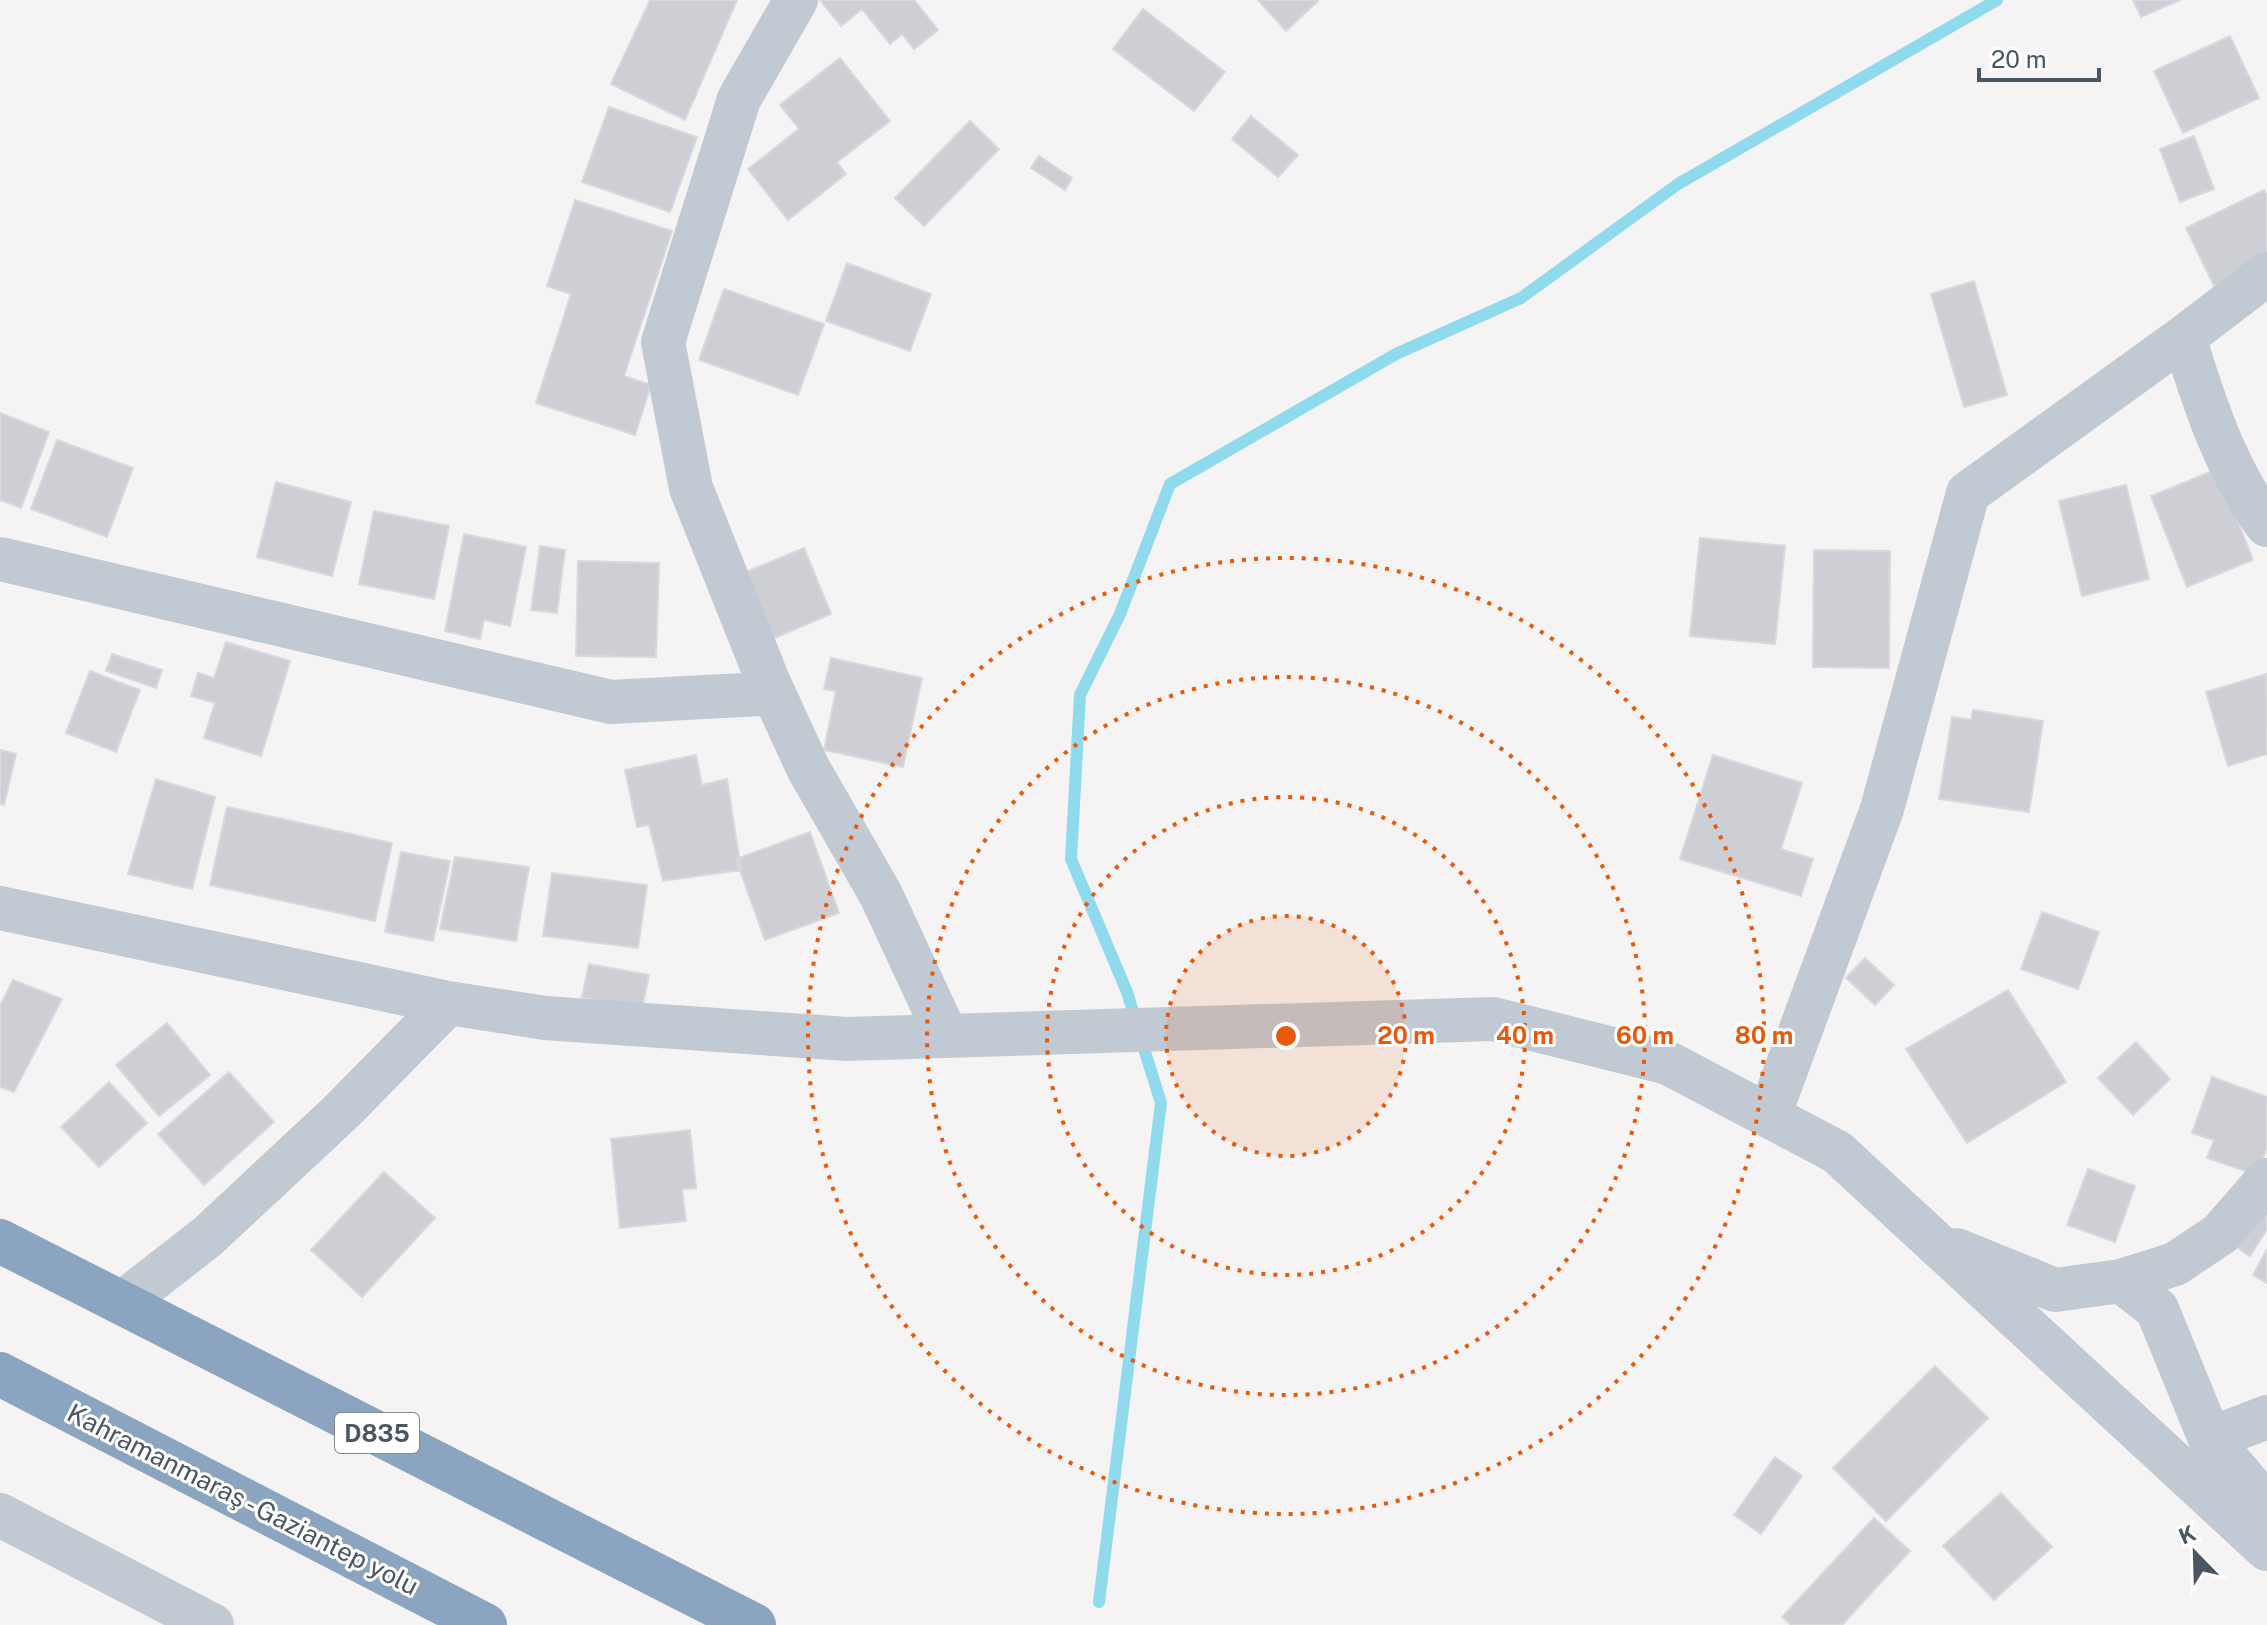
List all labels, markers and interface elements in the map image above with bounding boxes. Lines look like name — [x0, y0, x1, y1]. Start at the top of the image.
scale bar — [1979, 32, 2099, 82]
text: 20 m — [1991, 45, 2047, 73]
text: 20 m — [1377, 1021, 1435, 1049]
text: 40 m — [1496, 1021, 1554, 1049]
text: 60 m — [1616, 1021, 1674, 1049]
text: 80 m — [1735, 1021, 1793, 1049]
centre of rings — [1272, 1022, 1300, 1050]
street label: Kahramanmaraş - Gaziantep yolu — [62, 1397, 424, 1601]
road number: D835 — [335, 1413, 419, 1453]
north arrow — [2155, 1513, 2235, 1593]
text: K — [2175, 1519, 2200, 1550]

